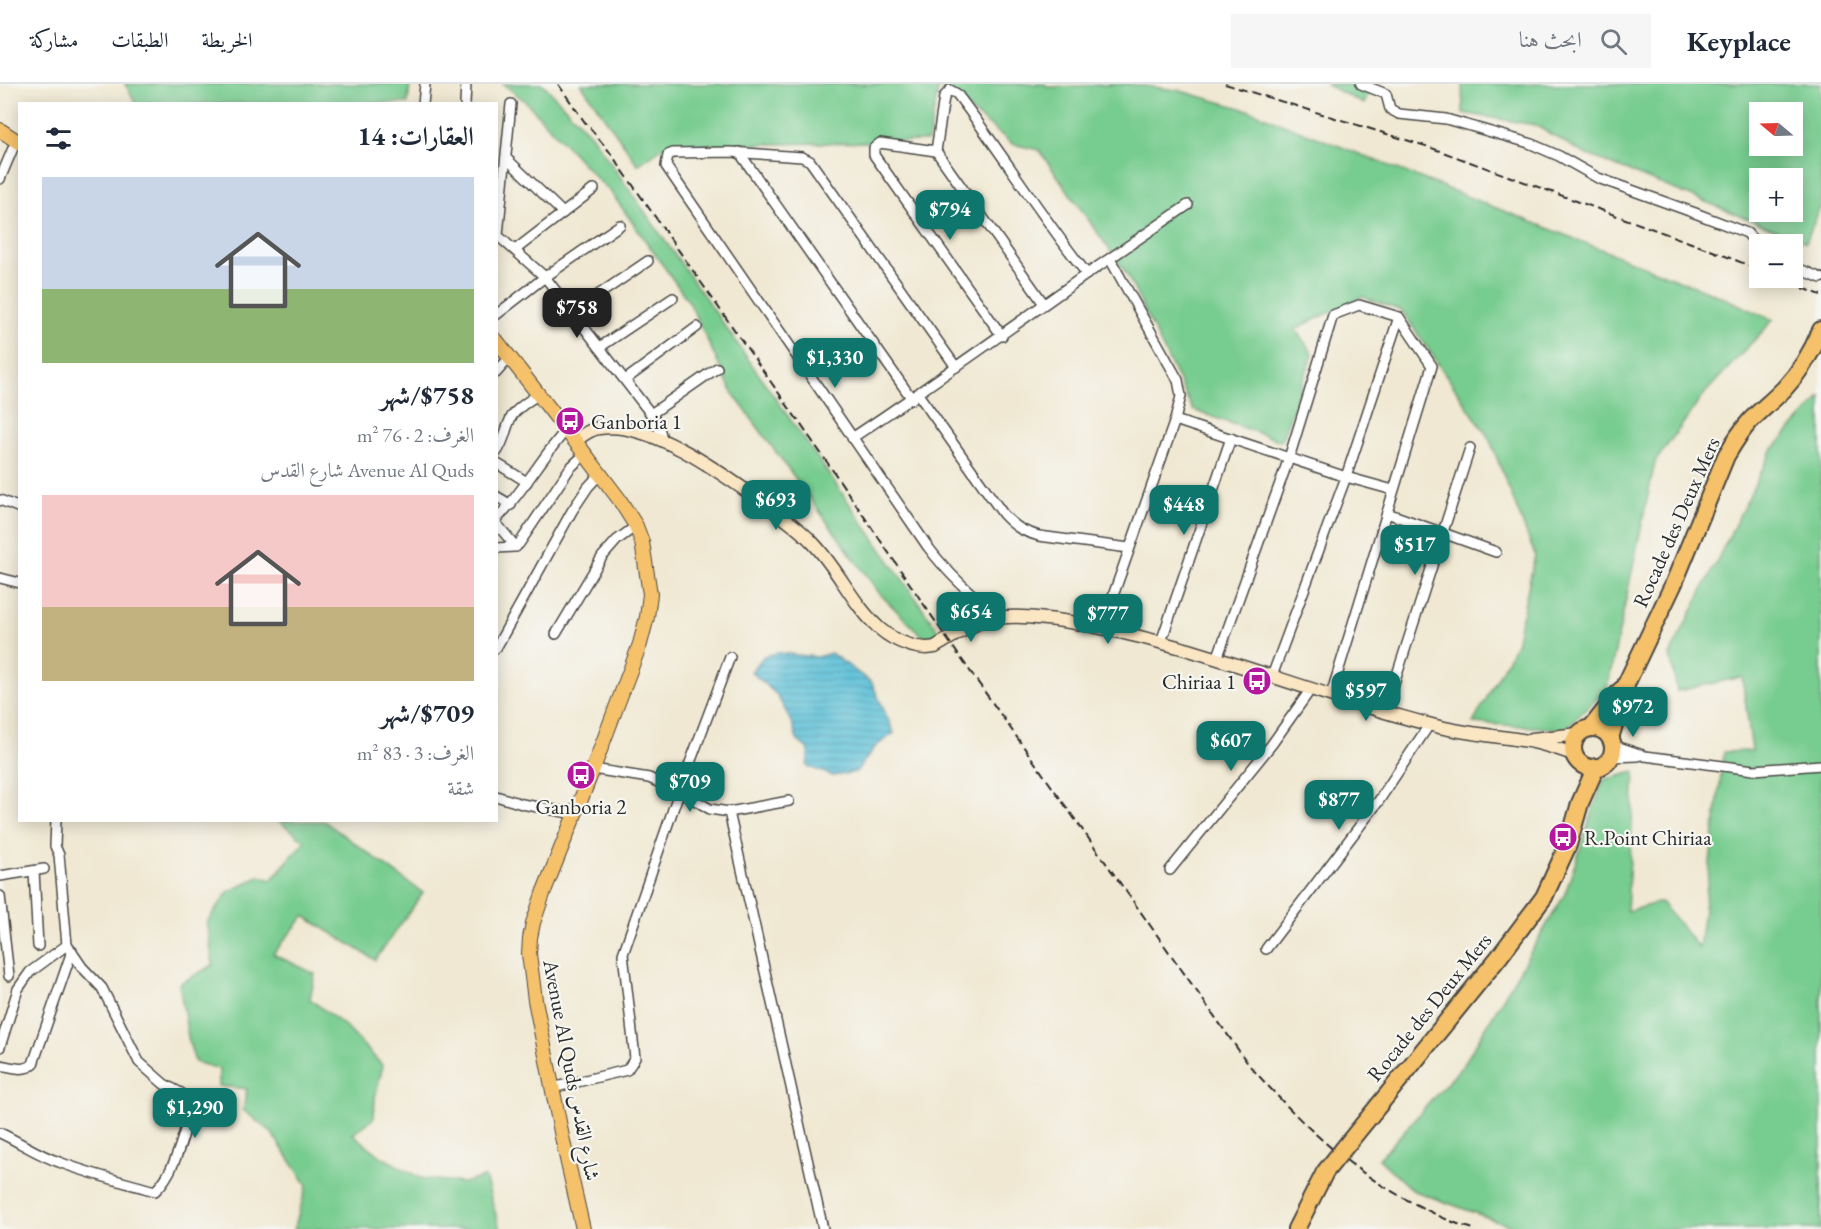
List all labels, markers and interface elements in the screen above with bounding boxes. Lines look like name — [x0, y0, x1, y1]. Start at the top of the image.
search box — [1231, 14, 1651, 68]
text: Keyplace — [1687, 23, 1791, 59]
text: ابحث هنا — [1519, 25, 1582, 54]
icon: search — [1597, 25, 1630, 58]
text: مشاركة — [30, 26, 78, 53]
text: الطبقات — [111, 26, 168, 53]
text: الخريطة — [201, 26, 253, 53]
north arrow — [1749, 102, 1803, 156]
map controls — [1749, 102, 1803, 288]
text: العقارات: 14 — [357, 119, 474, 153]
icon: filters — [42, 122, 75, 155]
button: + — [1749, 168, 1803, 222]
pin: $794 — [914, 190, 986, 241]
text: $794 — [930, 196, 970, 222]
icon: home — [204, 216, 312, 324]
button: − — [1749, 234, 1803, 288]
pin: $758 — [541, 288, 613, 339]
text: $758 — [557, 294, 597, 320]
pin: $1,330 — [786, 338, 884, 389]
text: $1,330 — [807, 344, 863, 370]
text: $758/شهر — [380, 378, 474, 412]
bus stop icon: Ganboria 1 — [554, 405, 586, 437]
place label: Ganboria 1 — [591, 408, 682, 435]
text: الغرف: 2 · 76 m² — [357, 422, 474, 448]
street label: Rocade des Deux Mers — [1626, 432, 1726, 611]
text: Avenue Al Quds شارع القدس — [260, 457, 474, 483]
pin: $693 — [740, 480, 812, 531]
pin: $448 — [1148, 485, 1220, 536]
text: $693 — [756, 486, 796, 512]
text: $448 — [1164, 491, 1204, 517]
pin: $517 — [1379, 525, 1451, 576]
text: $517 — [1395, 531, 1435, 557]
icon: home — [204, 534, 312, 642]
pin: $654 — [935, 592, 1007, 643]
pin: $777 — [1072, 594, 1144, 645]
text: $654 — [951, 598, 991, 624]
text: $777 — [1088, 600, 1128, 626]
bus stop icon: Chiriaa 1 — [1241, 665, 1273, 697]
place label: Chiriaa 1 — [1162, 668, 1236, 695]
pin: $597 — [1330, 671, 1402, 722]
text: $597 — [1346, 677, 1386, 703]
pin: $972 — [1597, 687, 1669, 738]
text: $972 — [1613, 693, 1653, 719]
text: $709/شهر — [380, 696, 474, 730]
pin: $607 — [1195, 721, 1267, 772]
text: $607 — [1211, 727, 1251, 753]
text: الغرف: 3 · 83 m² — [357, 740, 474, 766]
bus stop icon: Ganboria 2 — [565, 759, 597, 791]
pin: $709 — [654, 762, 726, 813]
text: $709 — [670, 768, 710, 794]
text: شقة — [448, 775, 474, 801]
pin: $877 — [1303, 780, 1375, 831]
text: $877 — [1319, 786, 1359, 812]
place label: Ganboria 2 — [536, 793, 626, 820]
bus stop icon: R.Point Chiriaa — [1547, 821, 1579, 853]
place label: R.Point Chiriaa — [1584, 824, 1712, 851]
street label: Rocade des Deux Mers — [1361, 927, 1497, 1087]
street label: Avenue Al Quds شارع القدس — [532, 956, 607, 1184]
pin: $1,290 — [146, 1088, 244, 1139]
text: $1,290 — [167, 1094, 223, 1120]

